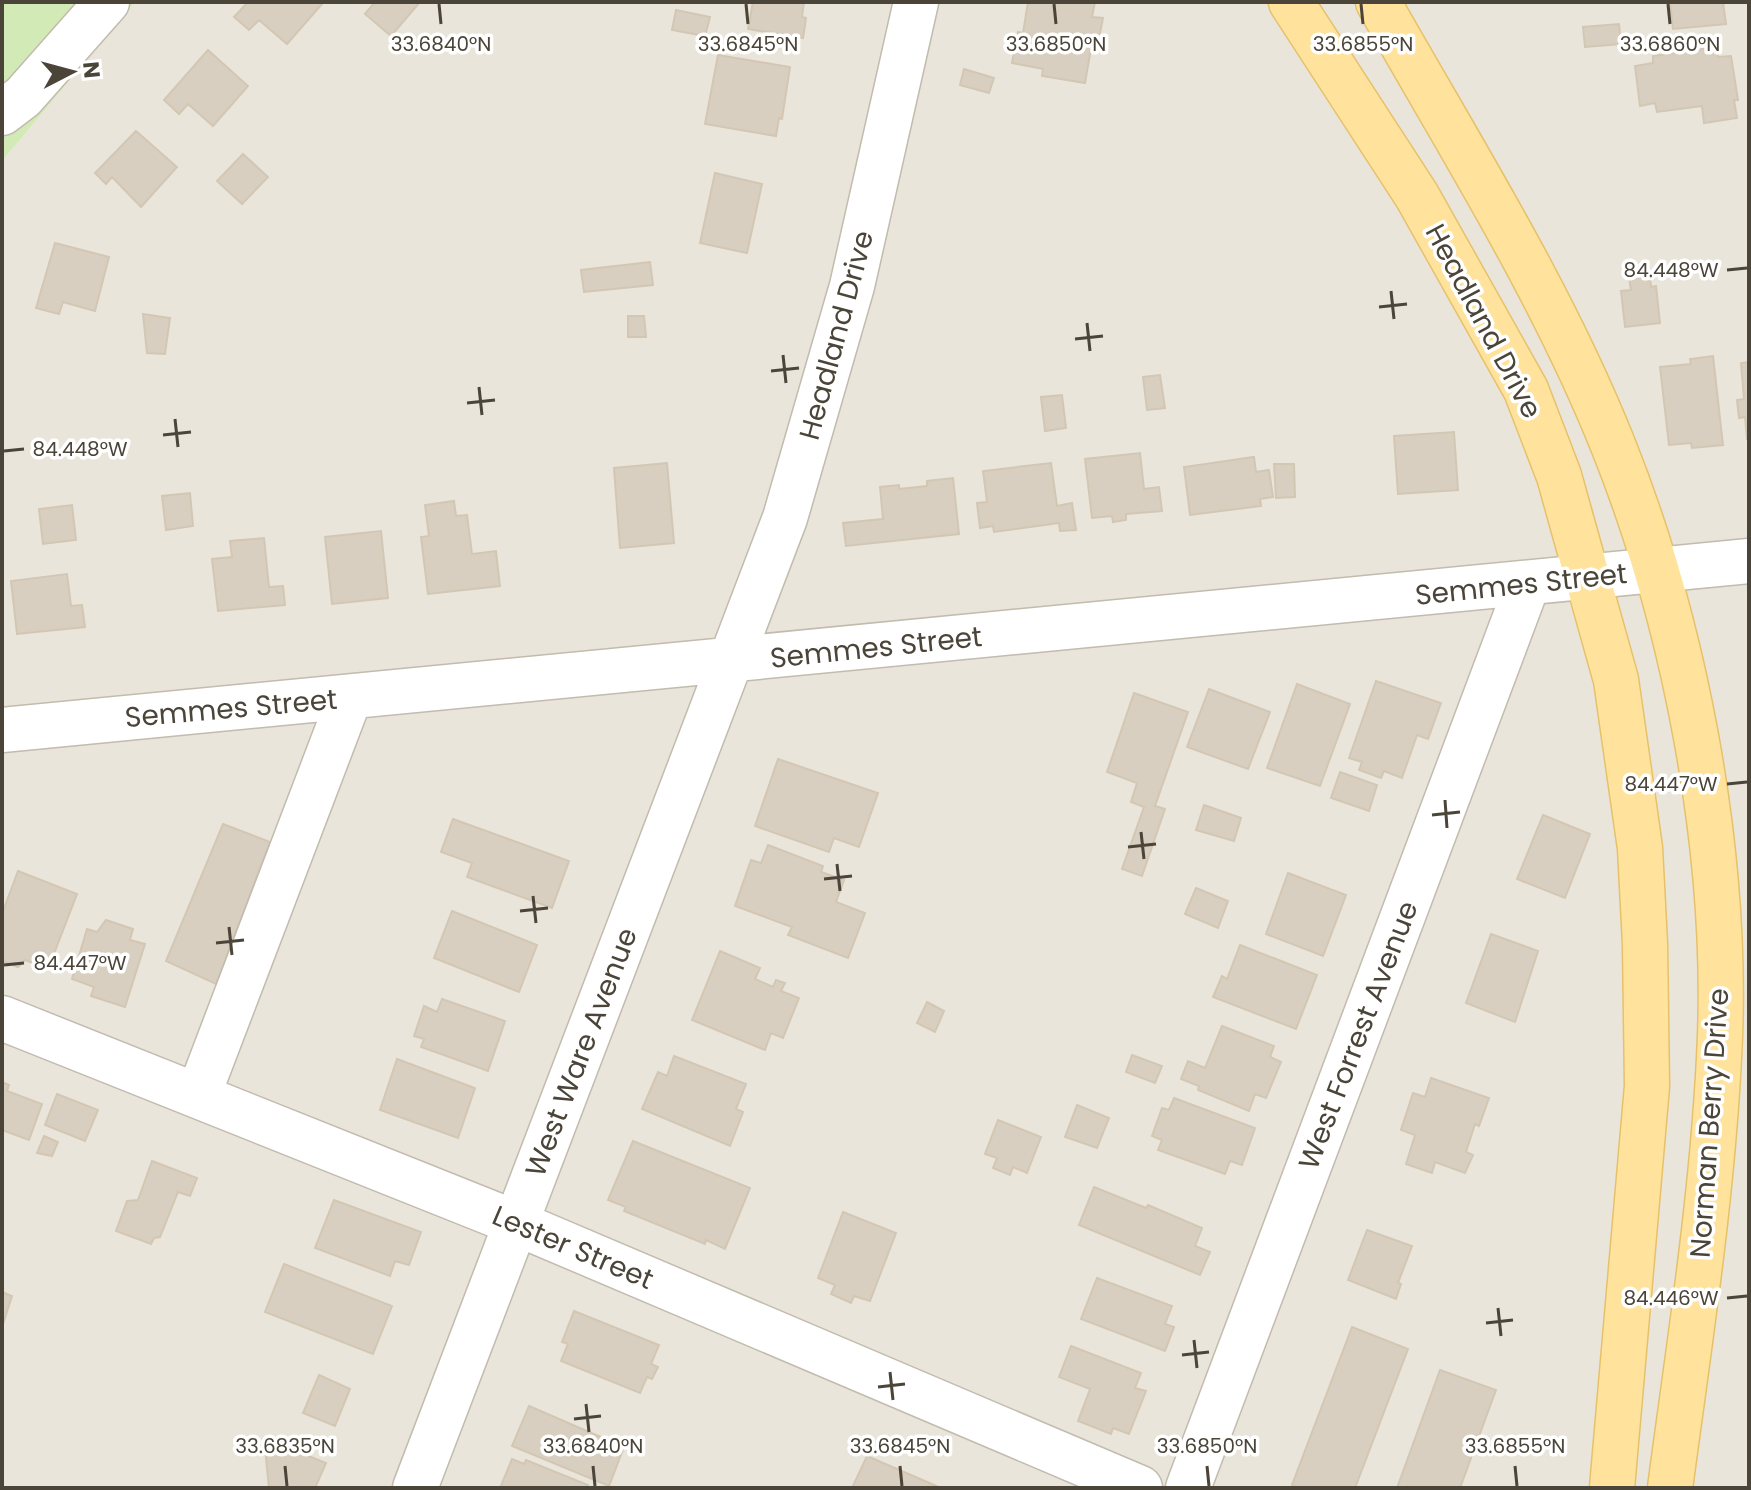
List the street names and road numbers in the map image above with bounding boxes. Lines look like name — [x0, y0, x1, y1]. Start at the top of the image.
street label: Headland Drive — [1416, 217, 1551, 425]
street label: Headland Drive — [790, 226, 883, 444]
street label: Semmes Street — [1413, 554, 1629, 615]
street label: Semmes Street — [768, 617, 984, 678]
street label: Semmes Street — [123, 680, 339, 737]
street label: West Forrest Avenue — [1289, 895, 1428, 1175]
street label: West Ware Avenue — [516, 922, 647, 1182]
street label: Norman Berry Drive — [1681, 987, 1738, 1259]
street label: Lester Street — [486, 1196, 659, 1299]

